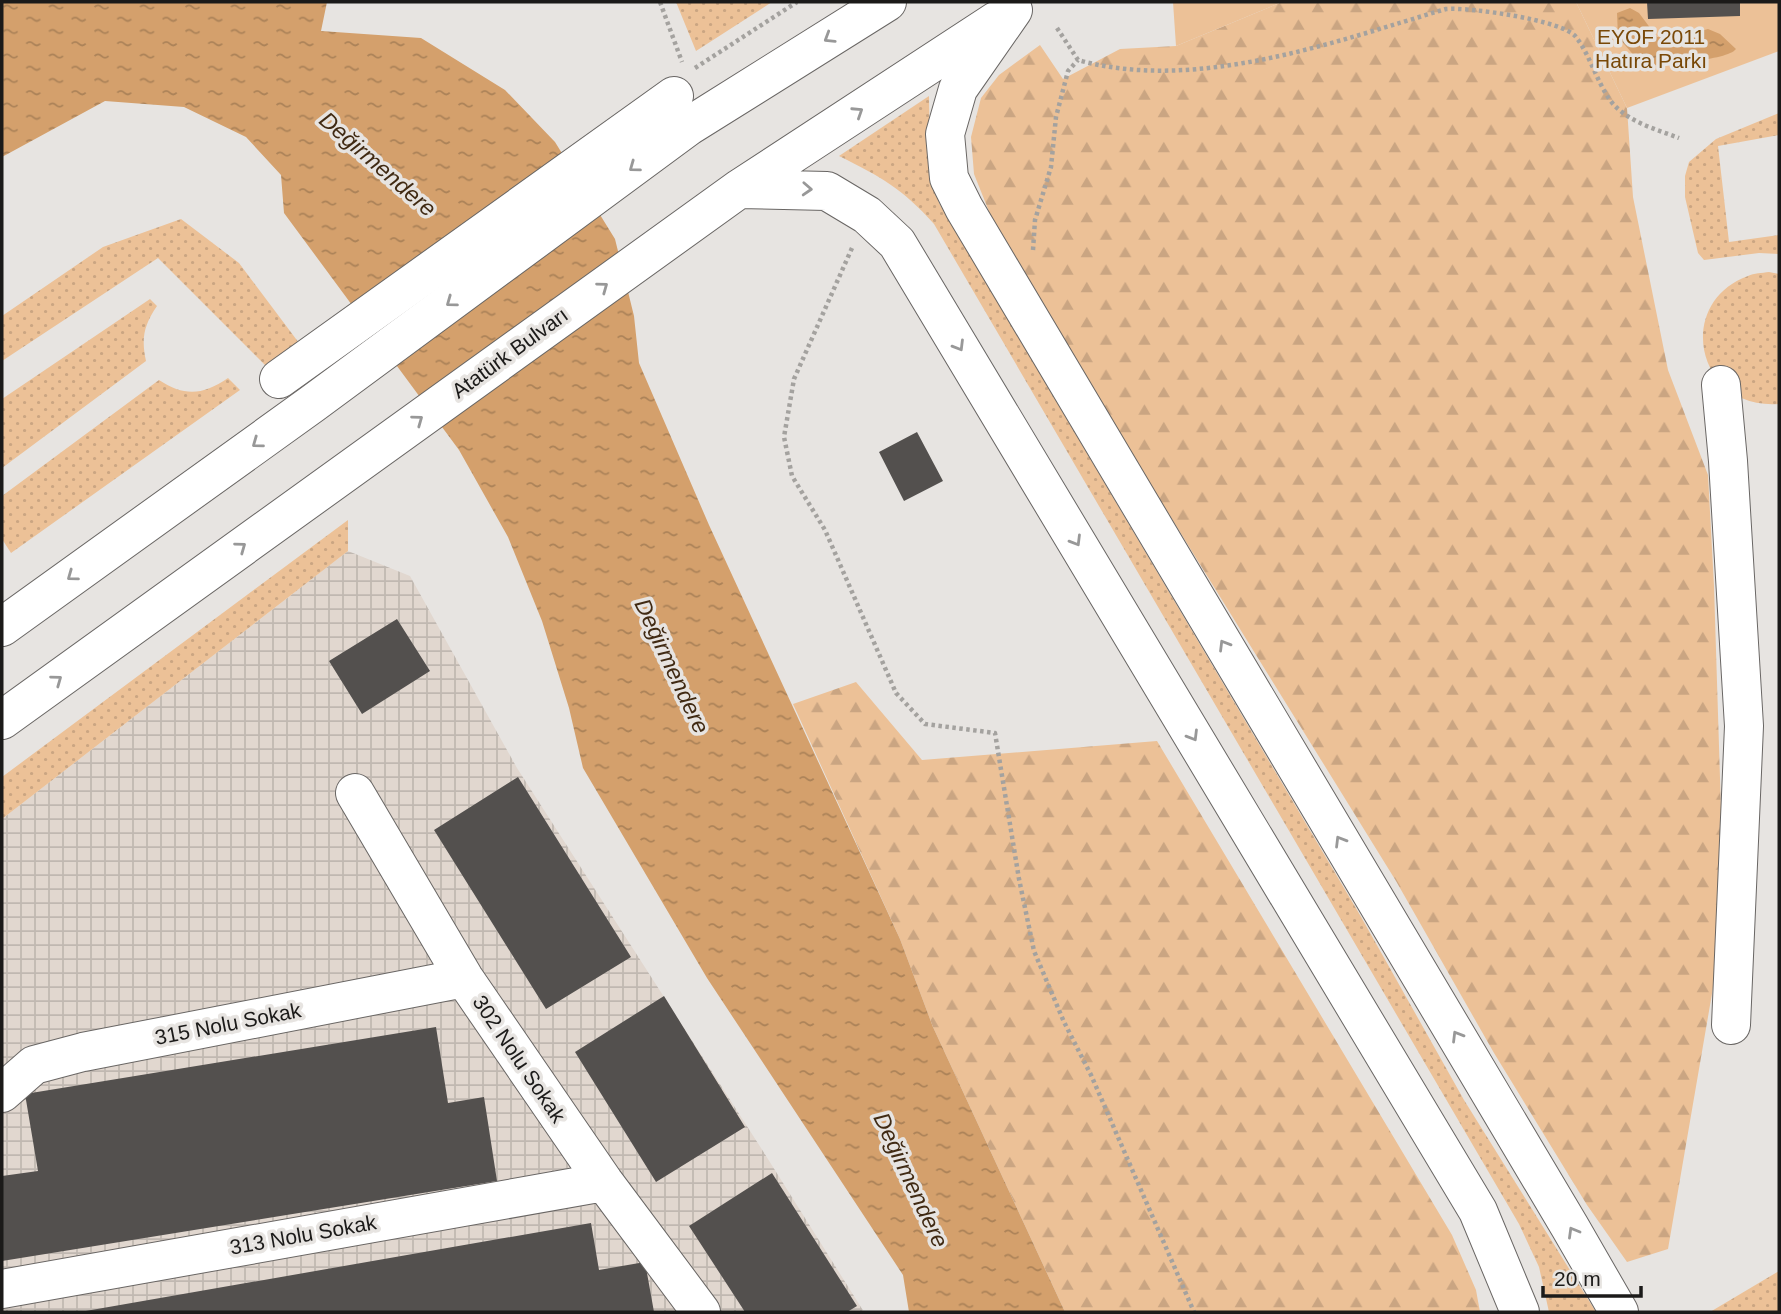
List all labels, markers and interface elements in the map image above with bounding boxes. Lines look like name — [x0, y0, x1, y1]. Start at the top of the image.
park label: EYOF 2011 Hatıra Parkı — [1595, 25, 1707, 72]
one-way arrow — [824, 30, 837, 43]
water label: Değirmendere — [314, 106, 442, 222]
one-way arrow — [850, 107, 863, 120]
one-way arrow — [629, 158, 642, 171]
one-way arrow — [802, 182, 813, 197]
one-way arrow — [595, 283, 608, 295]
one-way arrow — [446, 293, 459, 306]
street label: Atatürk Bulvarı — [447, 303, 572, 402]
one-way arrow — [950, 338, 963, 351]
one-way arrow — [410, 415, 423, 428]
one-way arrow — [252, 435, 265, 448]
one-way arrow — [1067, 533, 1080, 546]
one-way arrow — [234, 543, 246, 555]
one-way arrow — [67, 568, 80, 580]
water label: Değirmendere — [629, 594, 715, 738]
one-way arrow — [1219, 640, 1232, 652]
one-way arrow — [49, 676, 62, 688]
one-way arrow — [1185, 728, 1198, 741]
one-way arrow — [1336, 835, 1349, 848]
street label: 302 Nolu Sokak — [468, 991, 571, 1127]
street label: 315 Nolu Sokak — [153, 998, 303, 1049]
one-way arrow — [1452, 1031, 1465, 1044]
water label: Değirmendere — [868, 1108, 954, 1252]
street label: 313 Nolu Sokak — [228, 1210, 378, 1259]
one-way arrow — [1568, 1226, 1581, 1239]
scale bar — [1543, 1254, 1641, 1298]
text: 20 m — [1554, 1267, 1601, 1290]

